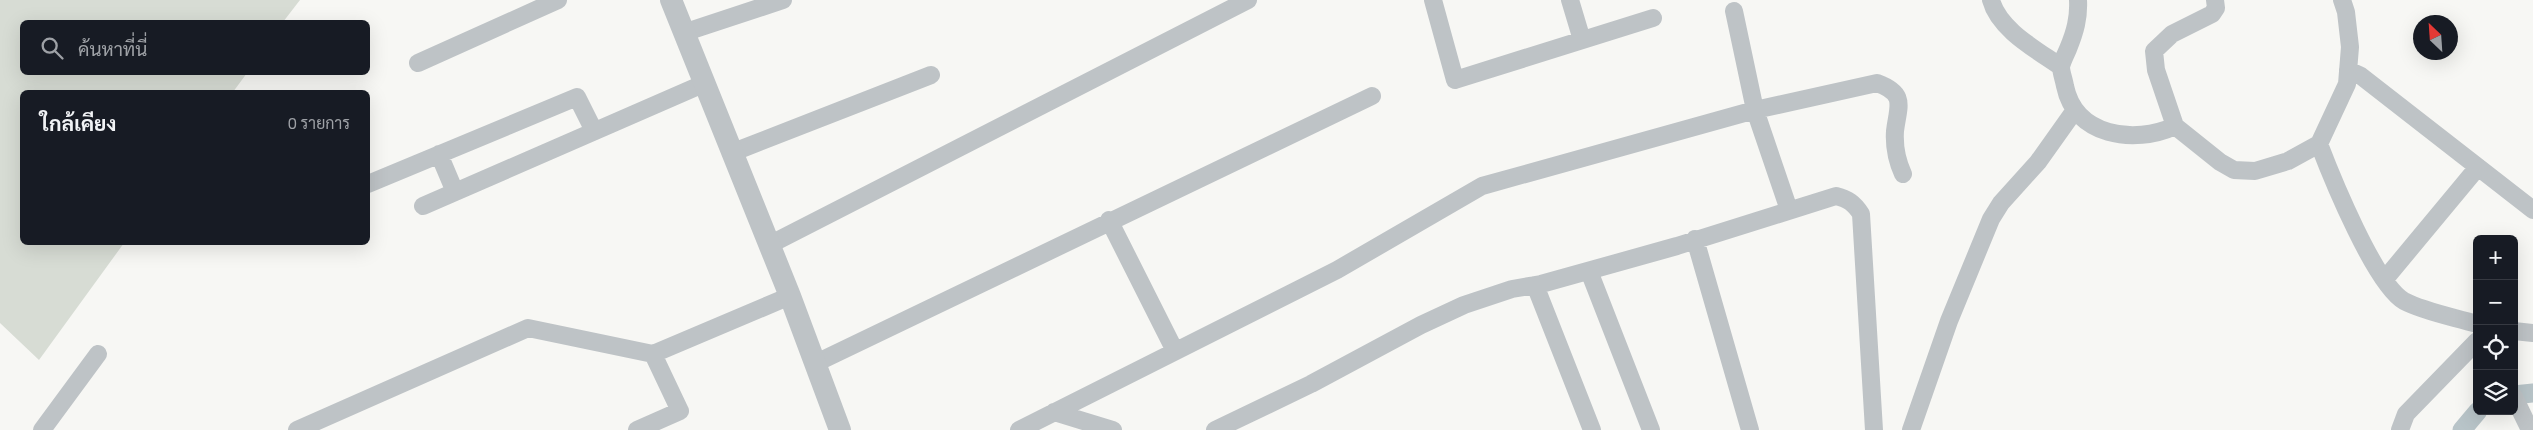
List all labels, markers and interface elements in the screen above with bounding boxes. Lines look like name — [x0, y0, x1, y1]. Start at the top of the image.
north arrow — [2413, 15, 2458, 60]
search box — [20, 20, 370, 75]
icon: search — [38, 34, 66, 62]
text: ค้นหาที่นี่ — [78, 37, 147, 60]
text: ใกล้เคียง — [40, 110, 116, 135]
text: 0 รายการ — [287, 113, 350, 132]
map controls — [2473, 235, 2518, 415]
button: + — [2473, 235, 2518, 280]
button: − — [2473, 280, 2518, 325]
button: locate — [2473, 325, 2518, 370]
button: layers — [2473, 370, 2518, 415]

